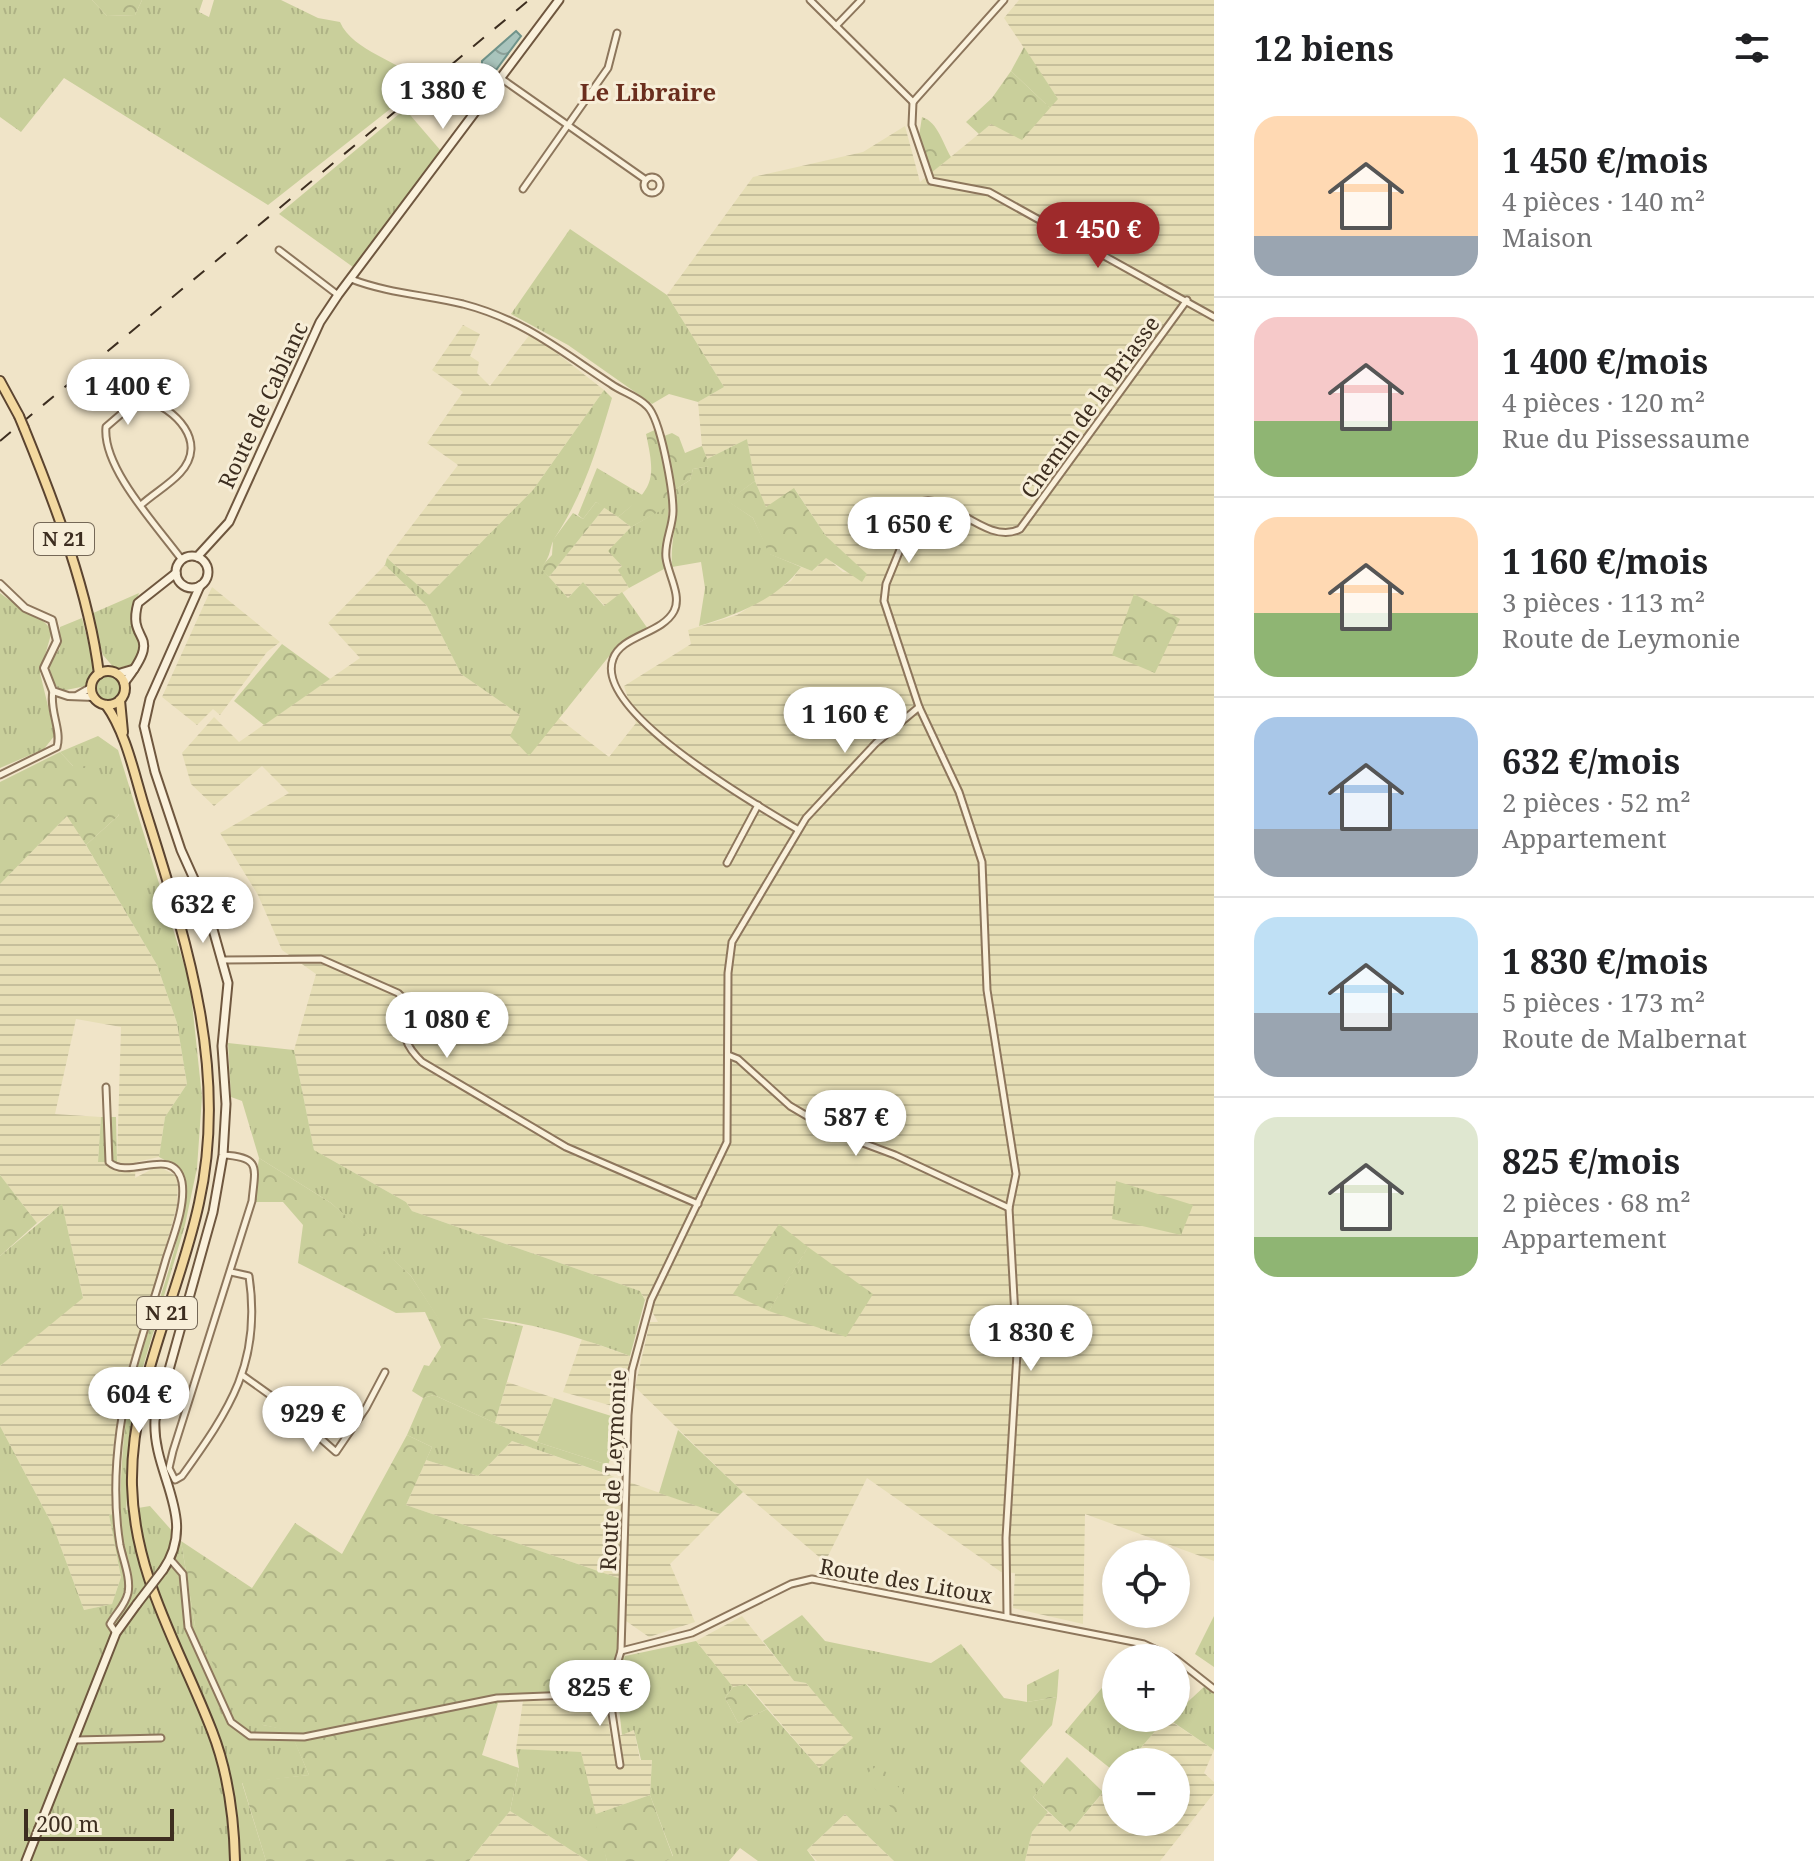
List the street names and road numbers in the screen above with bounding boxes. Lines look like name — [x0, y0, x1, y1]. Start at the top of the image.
street label: Chemin de la Briasse — [1013, 309, 1166, 504]
street label: Route de Cablanc — [210, 316, 314, 493]
road number: N 21 — [34, 523, 94, 555]
road number: N 21 — [137, 1297, 197, 1329]
street label: Route de Leymonie — [592, 1368, 632, 1571]
street label: Route des Litoux — [817, 1550, 995, 1610]

